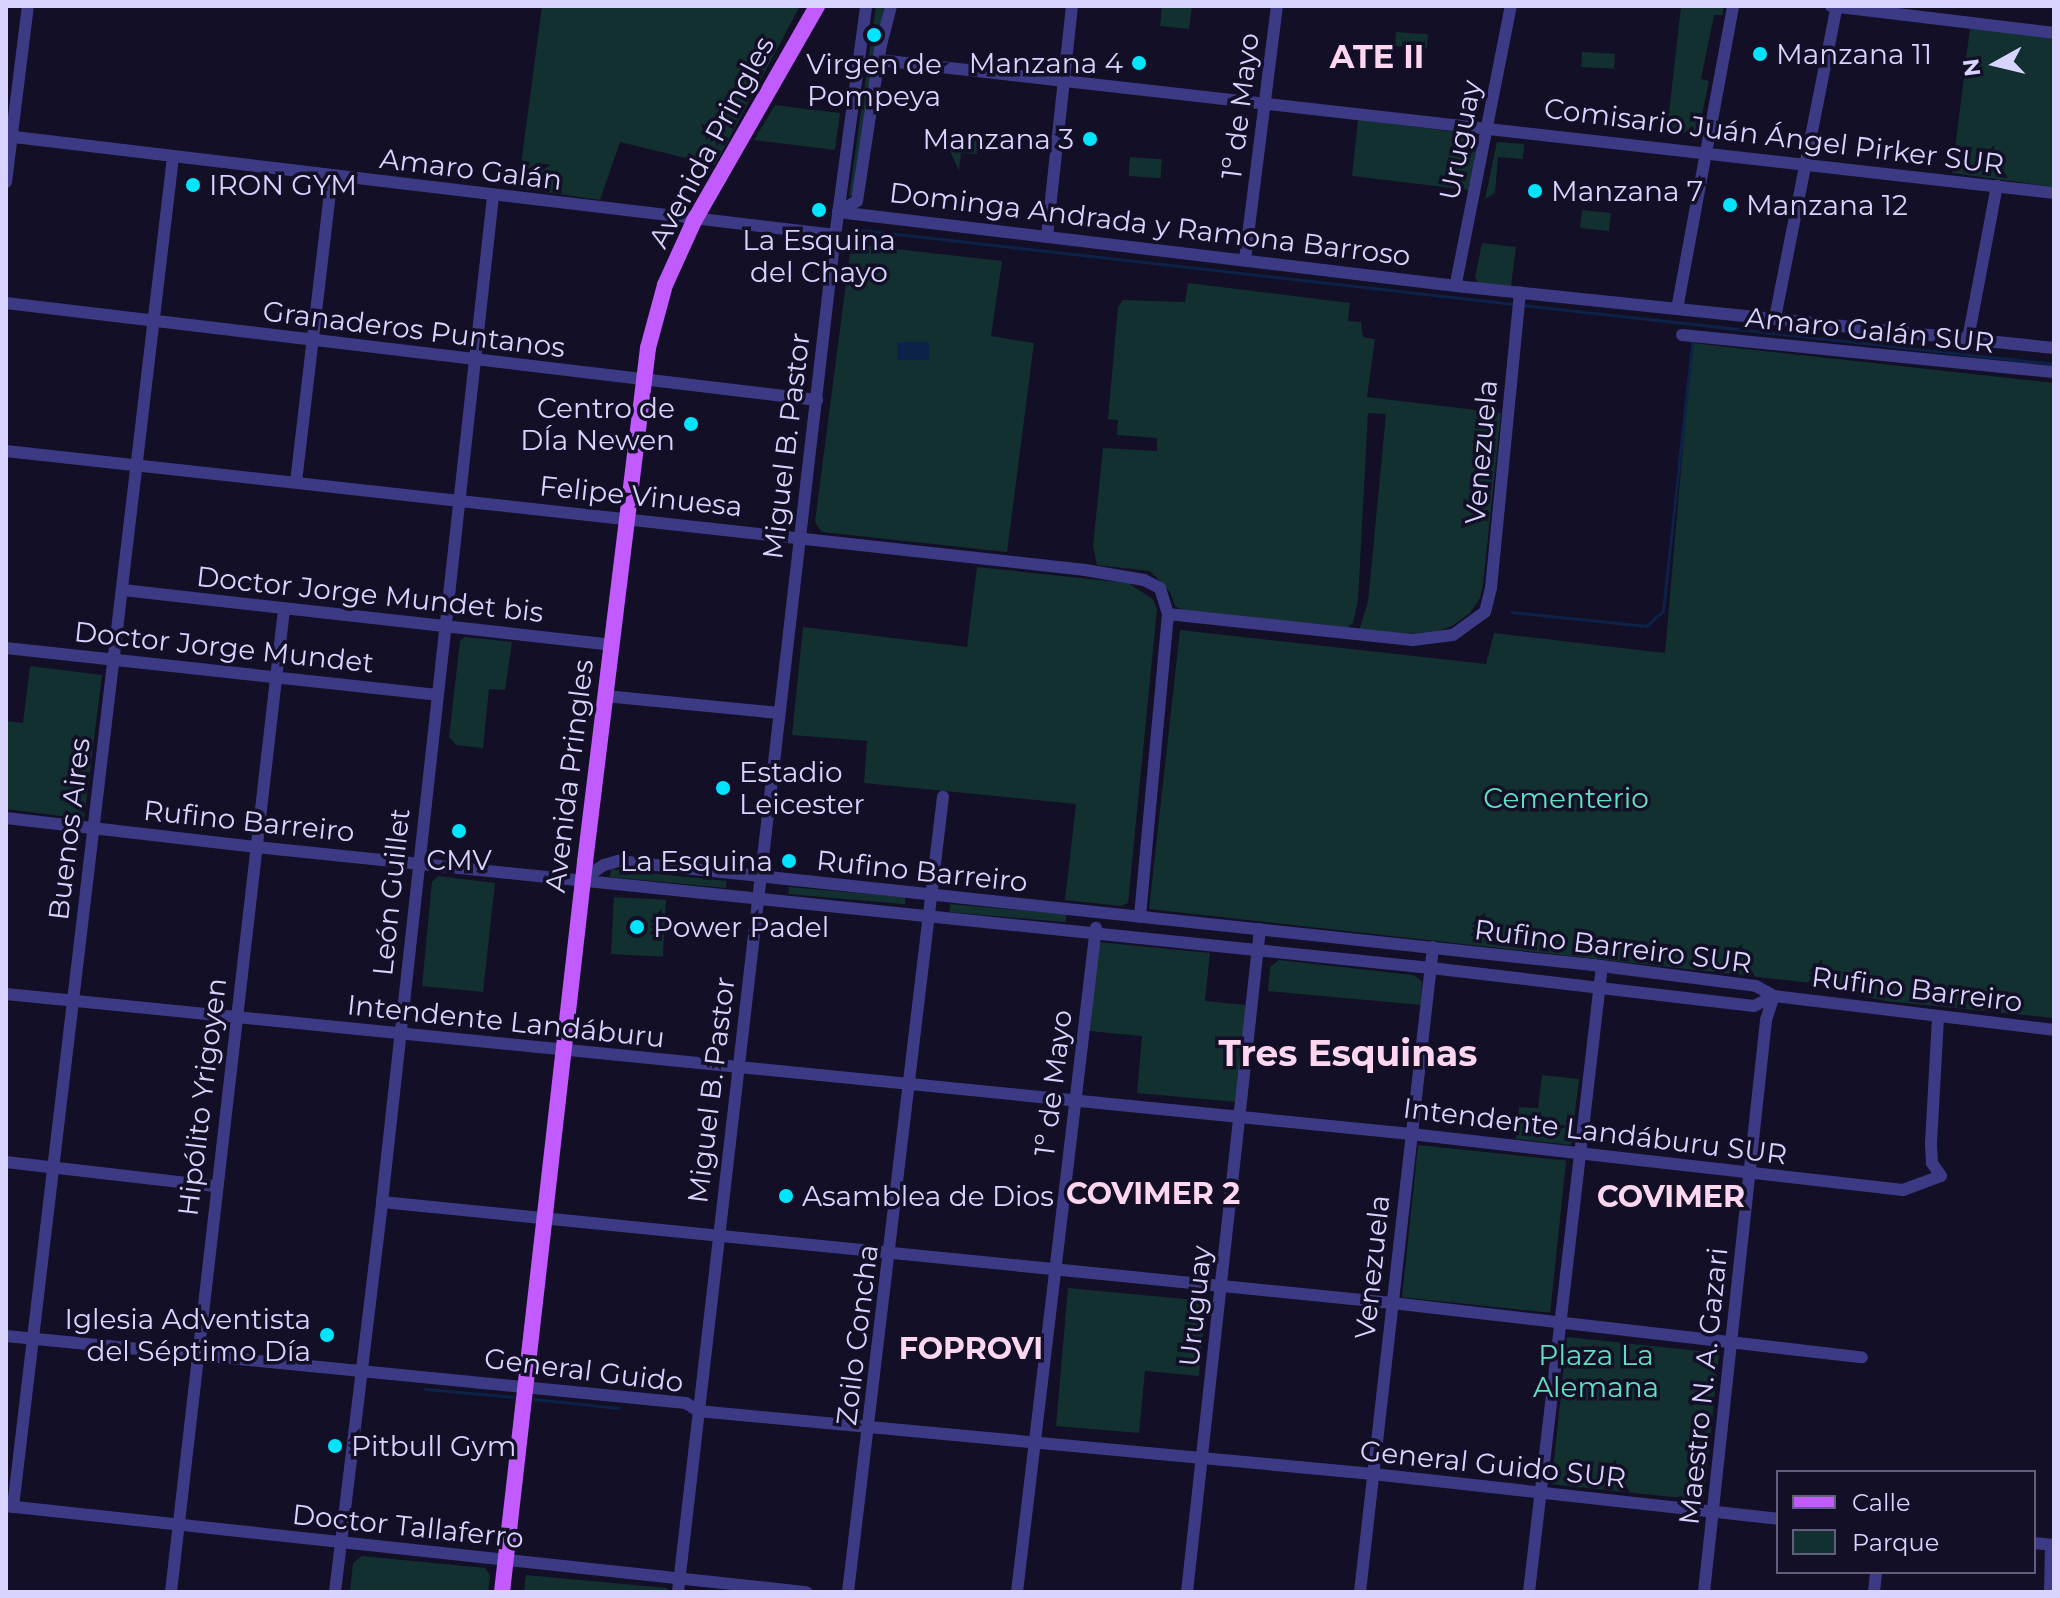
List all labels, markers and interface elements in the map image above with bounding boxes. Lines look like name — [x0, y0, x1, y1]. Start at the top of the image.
north arrow — [1956, 24, 2036, 104]
marker: Virgen de Pompeya — [865, 26, 883, 44]
street label: Avenida Pringles — [641, 31, 781, 253]
street label: 1º de Mayo — [1214, 31, 1266, 181]
place label: Manzana 11 — [1776, 37, 1932, 71]
district label: ATE II — [1330, 38, 1424, 76]
marker: Manzana 11 — [1751, 45, 1769, 63]
place label: Manzana 4 — [969, 46, 1123, 80]
place label: Virgen de Pompeya — [806, 47, 942, 113]
marker: Manzana 4 — [1130, 54, 1148, 72]
text: N — [1957, 57, 1986, 78]
street label: Uruguay — [1432, 77, 1488, 203]
street label: Comisario Juán Ángel Pirker SUR — [1542, 91, 2006, 181]
place label: Manzana 3 — [922, 122, 1074, 156]
marker: Manzana 3 — [1081, 130, 1099, 148]
street label: Amaro Galán — [378, 141, 564, 197]
place label: IRON GYM — [209, 168, 357, 202]
place label: Manzana 7 — [1551, 174, 1703, 208]
street label: Dominga Andrada y Ramona Barroso — [888, 175, 1412, 273]
marker: IRON GYM — [184, 176, 202, 194]
marker: Manzana 7 — [1526, 182, 1544, 200]
place label: Manzana 12 — [1746, 188, 1908, 222]
marker: Manzana 12 — [1721, 196, 1739, 214]
marker: La Esquina del Chayo — [810, 201, 828, 219]
place label: La Esquina del Chayo — [742, 223, 896, 289]
street label: Granaderos Puntanos — [261, 294, 567, 364]
street label: Amaro Galán SUR — [1744, 300, 1996, 360]
street label: Miguel B. Pastor — [755, 331, 817, 561]
street label: Venezuela — [1458, 378, 1504, 526]
place label: Centro de DÍa Newen — [520, 391, 675, 457]
marker: Centro de DÍa Newen — [682, 415, 700, 433]
street label: Felipe Vinuesa — [538, 469, 744, 523]
street label: Doctor Jorge Mundet bis — [195, 559, 545, 629]
street label: Doctor Jorge Mundet — [72, 615, 376, 679]
street label: Avenida Pringles — [538, 658, 600, 894]
street label: Buenos Aires — [41, 736, 97, 922]
place label: Estadio Leicester — [739, 755, 865, 821]
marker: Estadio Leicester — [714, 779, 732, 797]
park label: Cementerio — [1483, 781, 1649, 815]
street label: Rufino Barreiro — [142, 793, 356, 849]
street label: León Guillet — [365, 807, 417, 977]
marker: CMV — [450, 822, 468, 840]
place label: CMV — [426, 843, 492, 877]
street label: Rufino Barreiro — [815, 843, 1029, 899]
place label: La Esquina — [620, 844, 773, 878]
marker: La Esquina — [780, 852, 798, 870]
place label: Power Padel — [653, 910, 829, 944]
street label: Rufino Barreiro SUR — [1472, 912, 1754, 980]
marker: Power Padel — [628, 918, 646, 936]
street label: Rufino Barreiro — [1810, 959, 2024, 1019]
street label: Miguel B. Pastor — [680, 975, 742, 1205]
street label: Hipólito Yrigoyen — [171, 976, 233, 1218]
street label: Intendente Landáburu — [345, 988, 667, 1054]
street label: 1º de Mayo — [1027, 1008, 1079, 1158]
district label: Tres Esquinas — [1219, 1032, 1477, 1076]
street label: Intendente Landáburu SUR — [1401, 1091, 1789, 1171]
district label: COVIMER 2 — [1066, 1176, 1240, 1212]
place label: Asamblea de Dios — [802, 1179, 1054, 1213]
district label: COVIMER — [1597, 1179, 1745, 1215]
marker: Asamblea de Dios — [777, 1187, 795, 1205]
street label: Venezuela — [1348, 1193, 1396, 1341]
street label: Zoilo Concha — [829, 1243, 885, 1427]
street label: Uruguay — [1172, 1244, 1218, 1368]
street label: Maestro N. A. Gazari — [1672, 1246, 1734, 1526]
place label: Iglesia Adventista del Séptimo Día — [64, 1302, 311, 1368]
marker: Iglesia Adventista del Séptimo Día — [318, 1326, 336, 1344]
district label: FOPROVI — [899, 1331, 1043, 1367]
park label: Plaza La Alemana — [1533, 1338, 1659, 1404]
street label: General Guido — [482, 1341, 686, 1399]
place label: Pitbull Gym — [351, 1429, 516, 1463]
street label: General Guido SUR — [1358, 1433, 1628, 1495]
marker: Pitbull Gym — [326, 1437, 344, 1455]
legend — [1776, 1470, 2036, 1574]
text: Calle — [1852, 1488, 1910, 1517]
street label: Doctor Tallaferro — [291, 1497, 525, 1555]
text: Parque — [1852, 1528, 1939, 1557]

